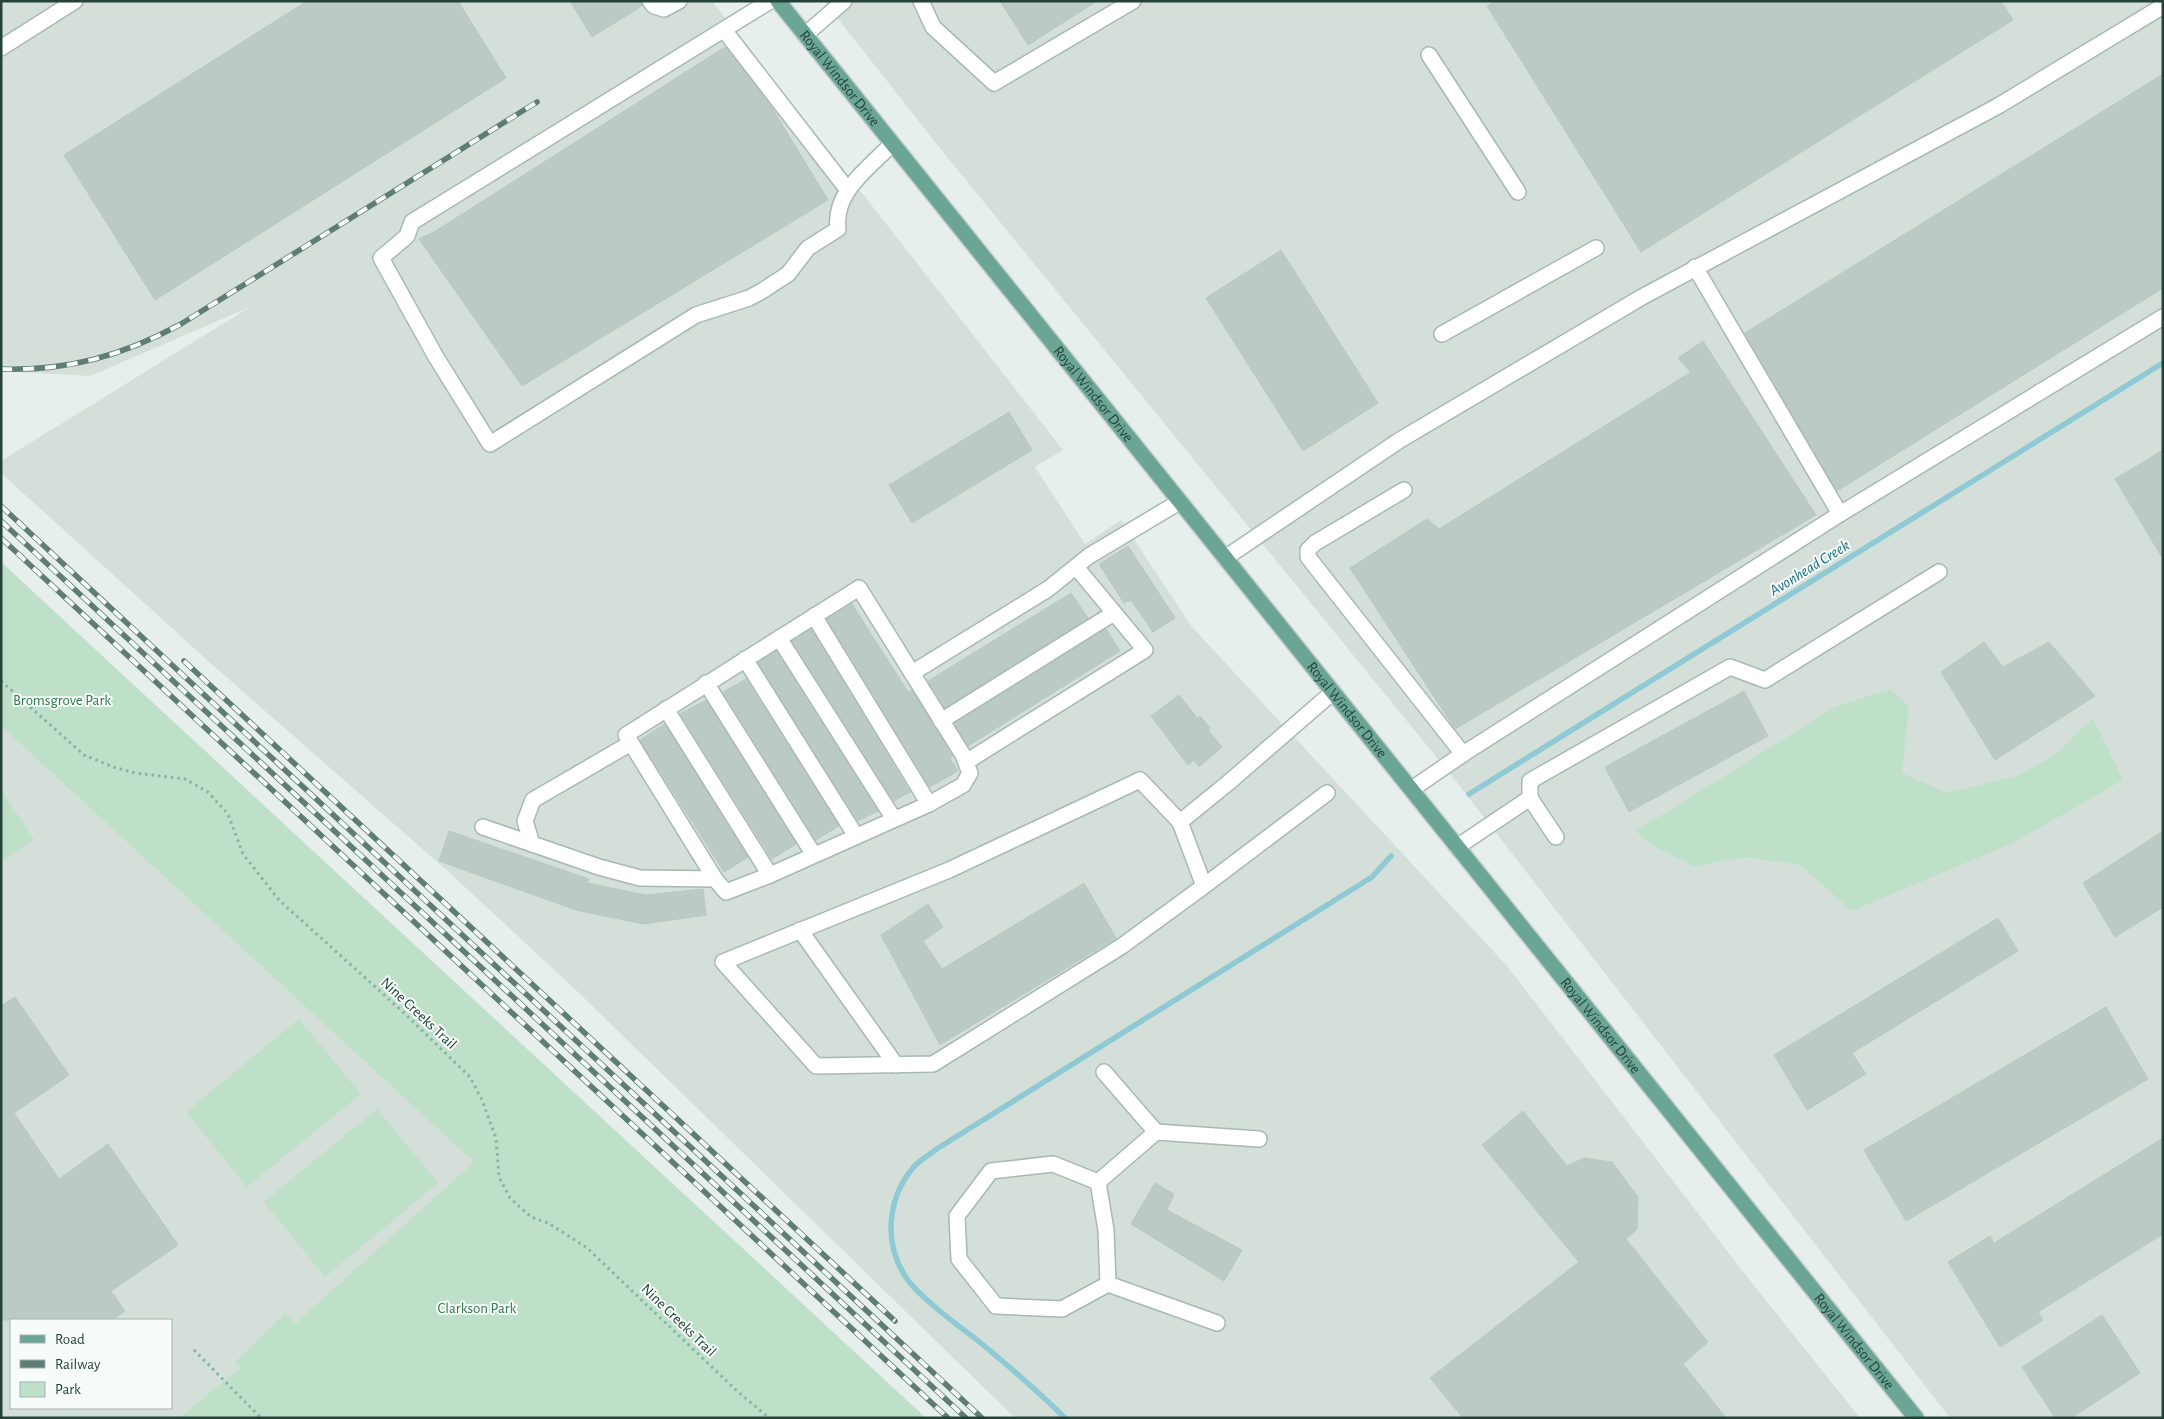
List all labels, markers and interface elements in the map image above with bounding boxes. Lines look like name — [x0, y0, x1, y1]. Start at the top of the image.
street label: Royal Windsor Drive — [797, 28, 883, 129]
street label: Royal Windsor Drive — [1050, 343, 1136, 445]
water label: Avonhead Creek — [1766, 537, 1852, 599]
street label: Royal Windsor Drive — [1304, 659, 1390, 761]
park label: Bromsgrove Park — [13, 693, 111, 708]
street label: Nine Creeks Trail — [378, 975, 459, 1052]
street label: Royal Windsor Drive — [1558, 975, 1643, 1077]
street label: Nine Creeks Trail — [638, 1281, 719, 1360]
street label: Royal Windsor Drive — [1811, 1291, 1897, 1392]
park label: Clarkson Park — [438, 1301, 517, 1316]
legend — [10, 1319, 172, 1409]
text: Road — [55, 1332, 85, 1347]
text: Railway — [55, 1357, 101, 1372]
text: Park — [55, 1382, 81, 1397]

